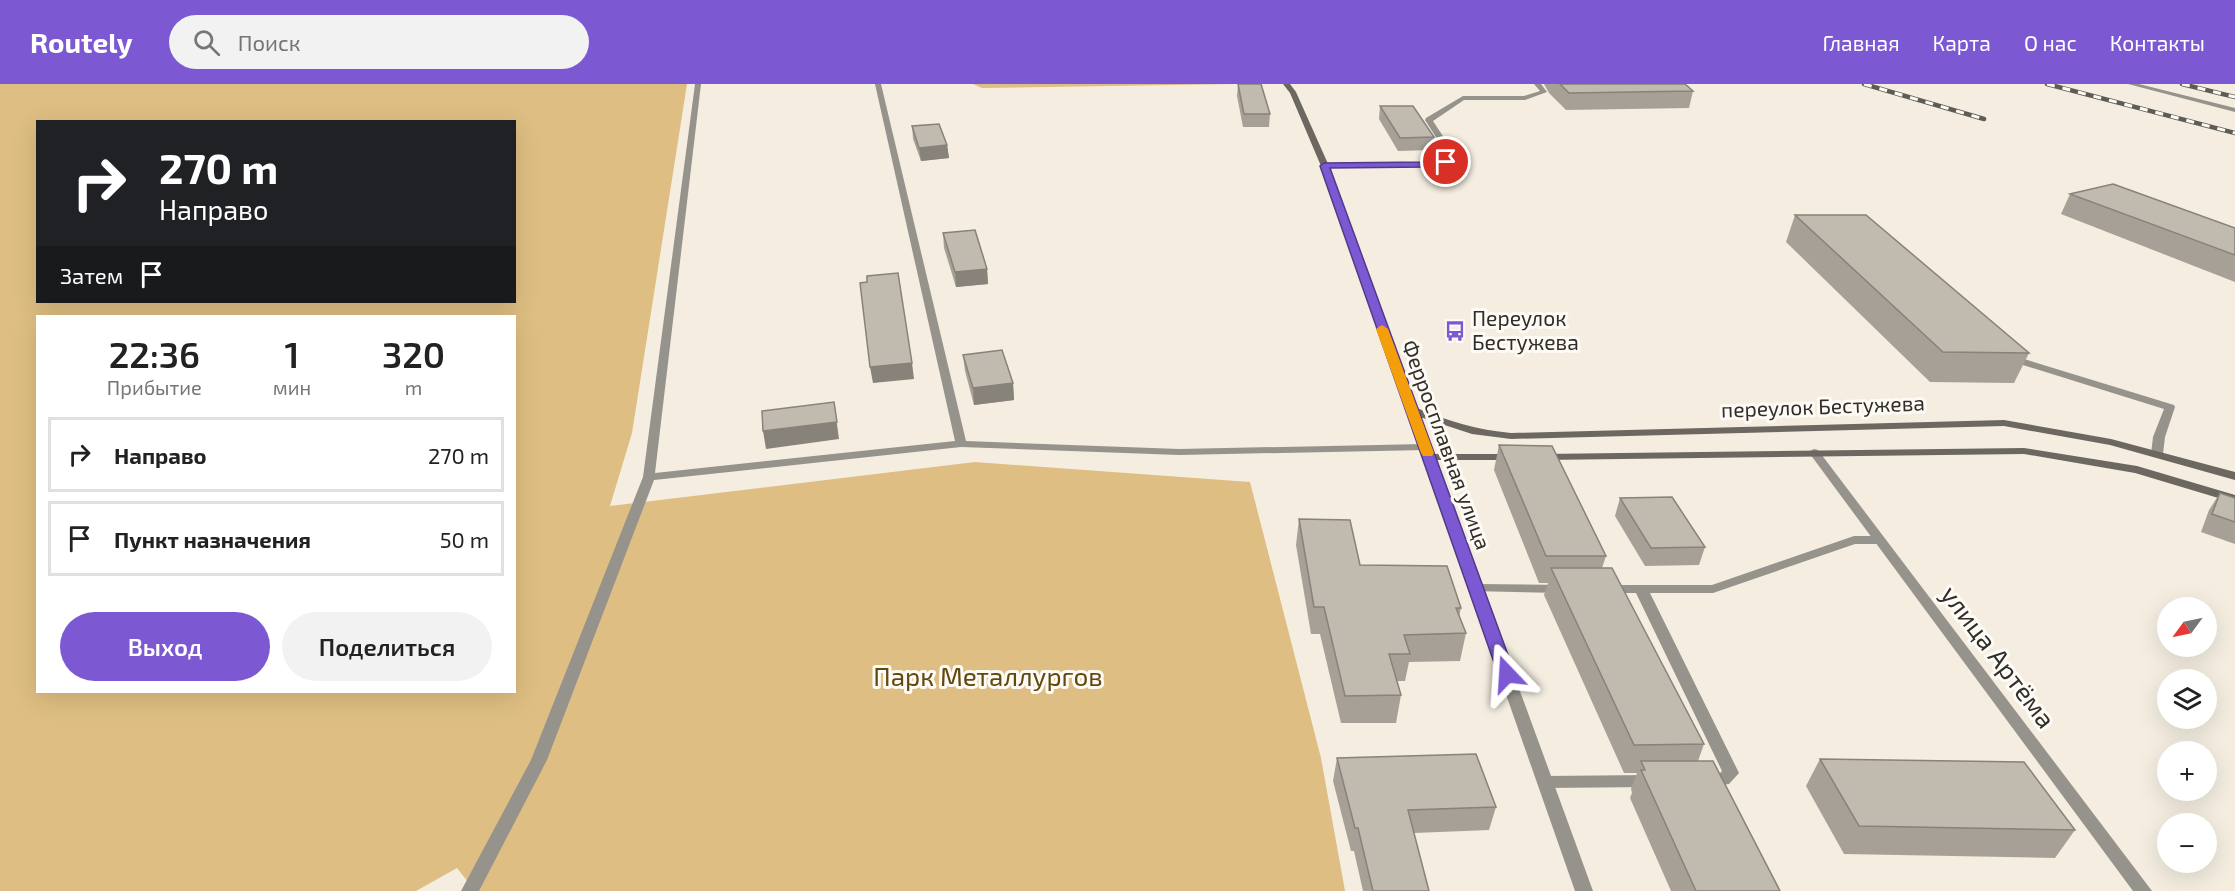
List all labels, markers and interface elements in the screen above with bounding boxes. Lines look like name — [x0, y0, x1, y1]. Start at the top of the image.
search box — [169, 15, 589, 69]
text: Routely — [30, 25, 133, 59]
icon: search — [190, 26, 223, 59]
text: Поиск — [238, 29, 301, 55]
text: Главная — [1823, 30, 1900, 55]
text: Карта — [1933, 30, 1991, 55]
text: О нас — [2024, 30, 2077, 55]
text: Контакты — [2110, 30, 2205, 55]
pin — [1420, 136, 1471, 187]
text: 270 m — [159, 142, 278, 192]
icon: right — [60, 144, 138, 222]
icon: arrive — [1429, 145, 1462, 178]
text: Направо — [159, 193, 268, 225]
icon: arrive — [135, 258, 168, 291]
text: Затем — [60, 262, 123, 288]
place label: Переулок Бестужева — [1472, 305, 1579, 355]
bus stop icon: Переулок Бестужева — [1443, 319, 1467, 343]
text: 22:36 — [109, 332, 200, 375]
text: 1 — [284, 332, 299, 375]
text: 320 — [382, 332, 445, 375]
street label: Ферросплавная улица — [1397, 336, 1497, 553]
text: Прибытие — [107, 375, 202, 399]
text: мин — [273, 375, 311, 399]
text: m — [405, 375, 422, 399]
street label: переулок Бестужева — [1721, 389, 1925, 423]
icon: right — [63, 438, 96, 471]
text: Направо — [114, 442, 207, 468]
text: 270 m — [428, 442, 489, 468]
icon: arrive — [63, 522, 96, 555]
text: Пункт назначения — [114, 526, 311, 552]
text: 50 m — [440, 526, 489, 552]
street label: улица Артёма — [1935, 579, 2063, 734]
north arrow — [2157, 597, 2217, 657]
map controls — [2157, 597, 2217, 873]
button: Выход — [60, 612, 270, 681]
button: Поделиться — [282, 612, 492, 681]
position arrow — [1475, 642, 1539, 706]
park label: Парк Металлургов — [873, 660, 1103, 692]
button: layers — [2157, 669, 2217, 729]
button: + — [2157, 741, 2217, 801]
button: − — [2157, 813, 2217, 873]

